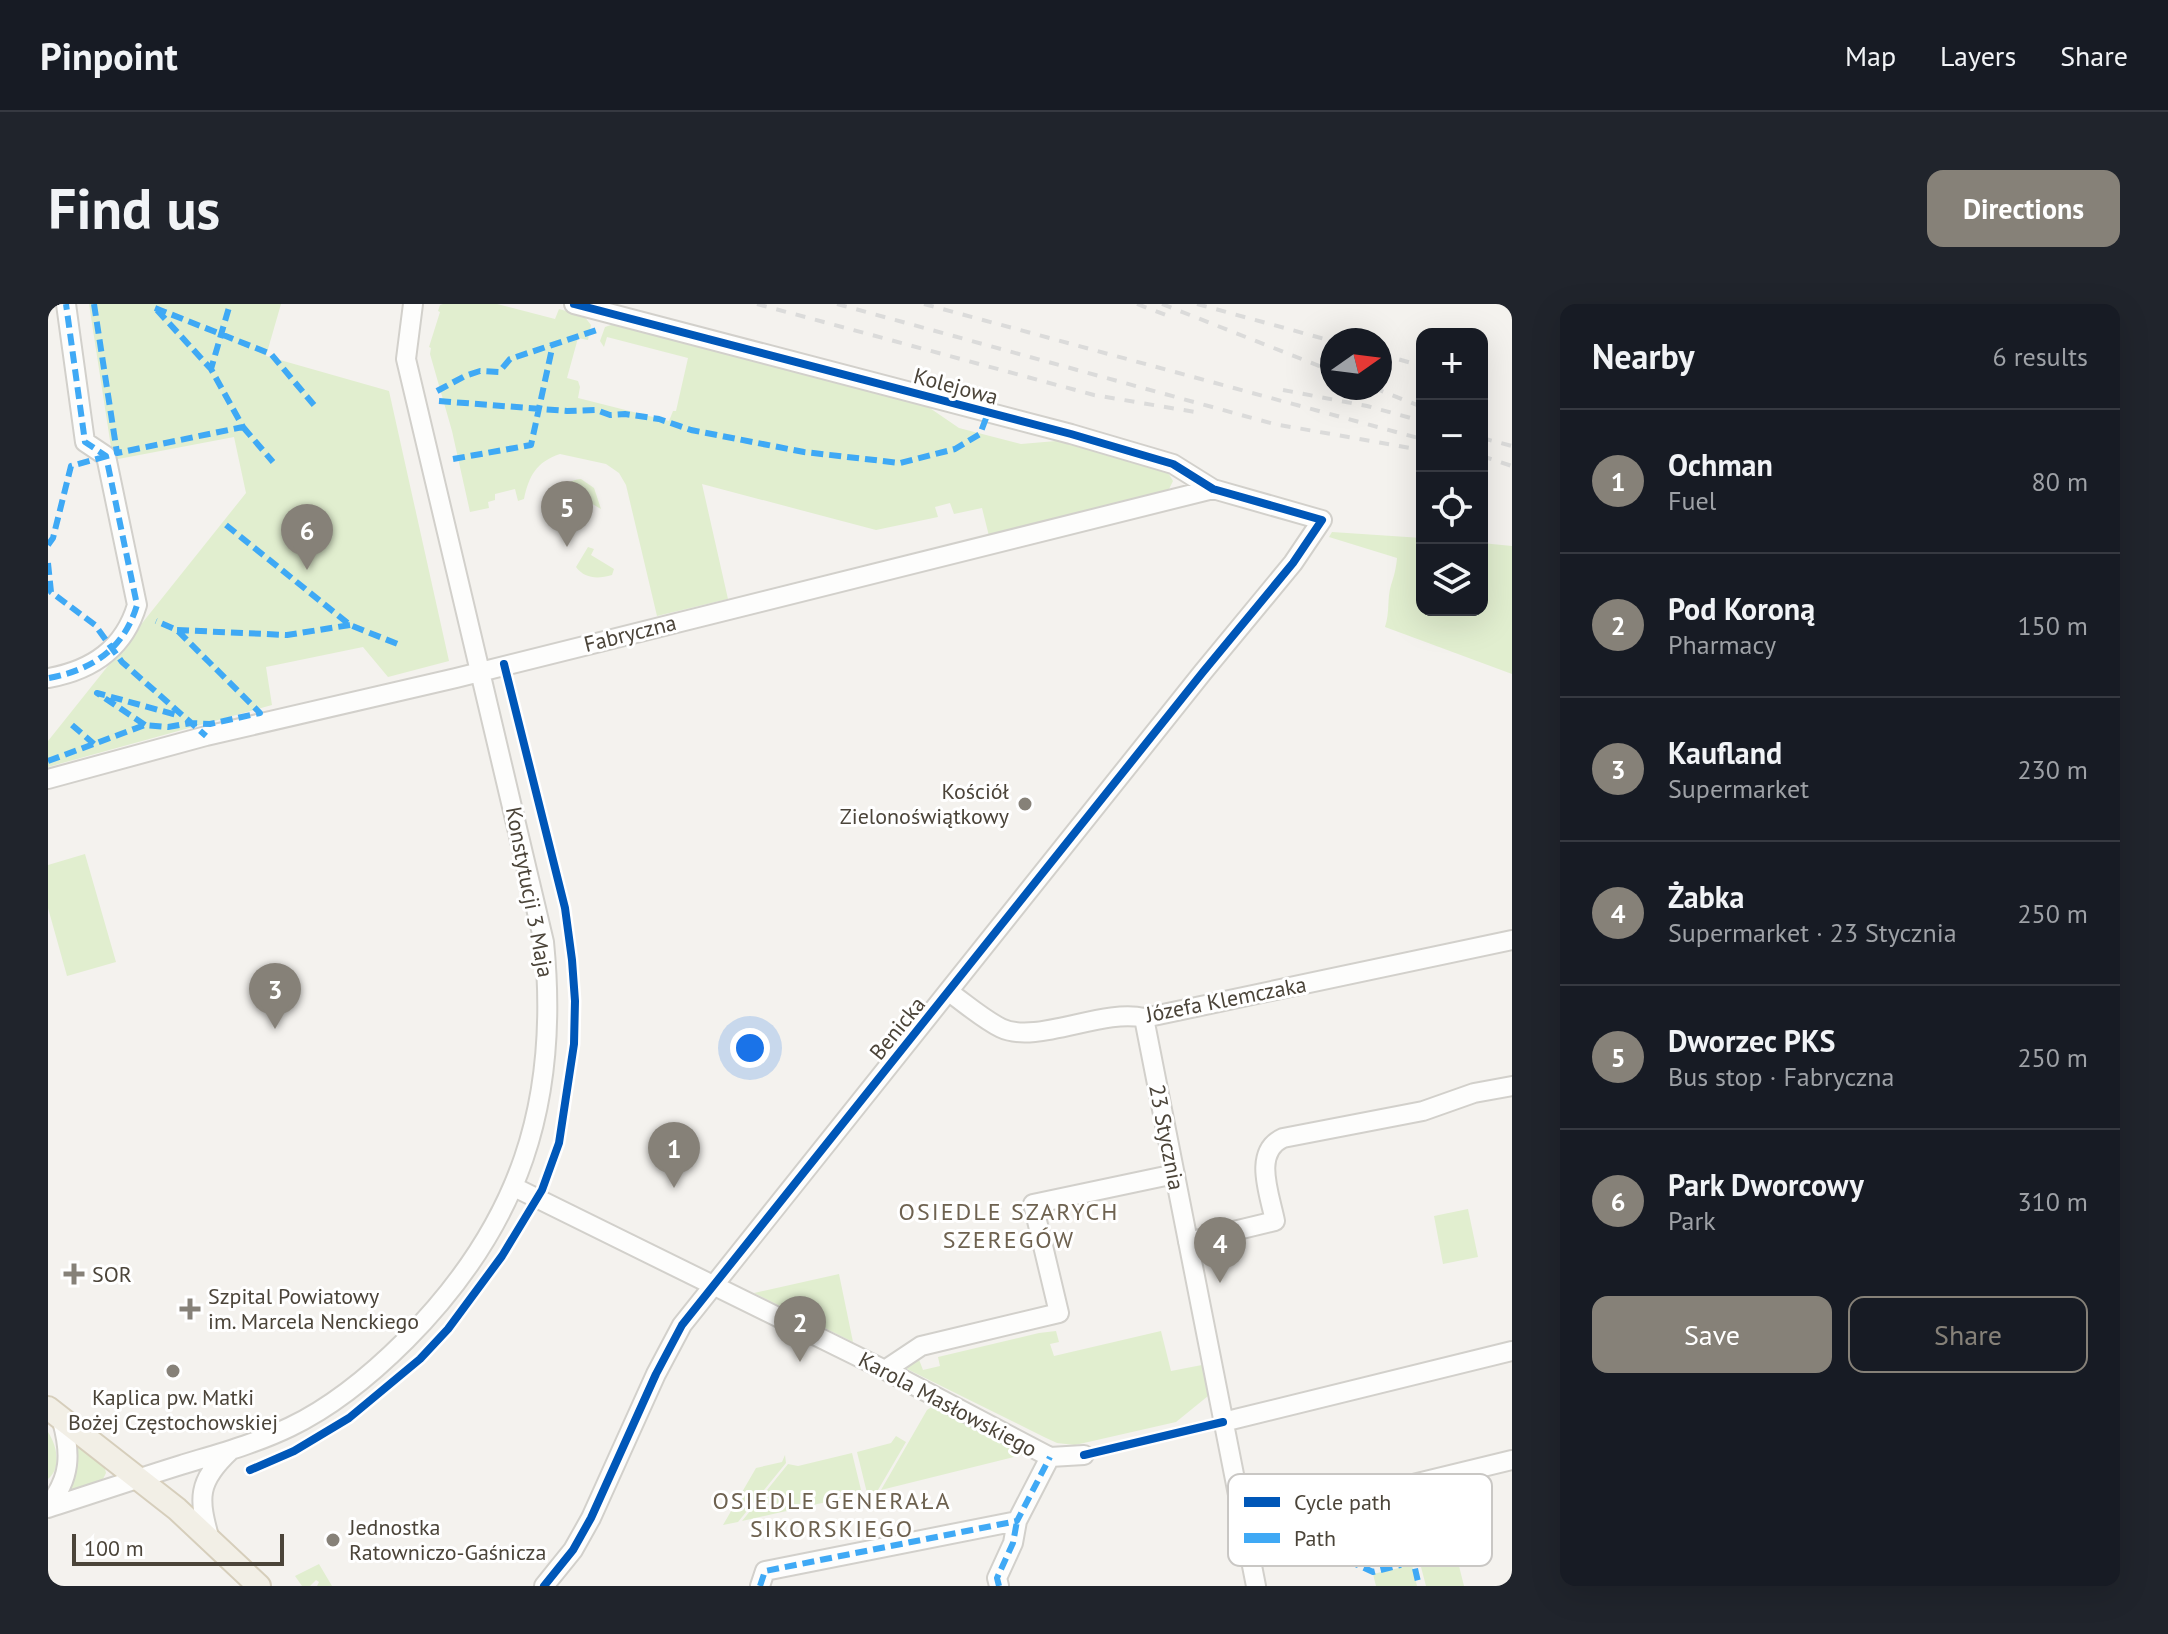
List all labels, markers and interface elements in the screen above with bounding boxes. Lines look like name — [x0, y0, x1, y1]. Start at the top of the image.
text: Pinpoint — [40, 31, 178, 80]
text: Map — [1845, 37, 1896, 74]
text: Layers — [1940, 37, 2016, 74]
text: Share — [2060, 37, 2128, 74]
button: Directions — [1927, 170, 2120, 247]
text: Find us — [48, 172, 220, 244]
north arrow — [1320, 328, 1392, 400]
map controls — [1416, 328, 1488, 616]
button: + — [1416, 328, 1488, 400]
text: Nearby — [1592, 334, 1694, 378]
text: 6 results — [1993, 340, 2088, 373]
street label: Kolejowa — [911, 361, 1001, 411]
button: − — [1416, 400, 1488, 472]
text: Ochman — [1668, 445, 1773, 484]
text: 1 — [1611, 465, 1625, 498]
text: 80 m — [2032, 465, 2088, 498]
button: locate — [1416, 472, 1488, 544]
pin: 5 — [541, 481, 593, 547]
text: Fuel — [1668, 484, 1716, 517]
pin: 6 — [281, 504, 333, 570]
button: layers — [1416, 544, 1488, 616]
text: Pod Koroną — [1668, 589, 1815, 628]
street label: Fabryczna — [581, 608, 679, 658]
text: 2 — [1611, 609, 1625, 642]
text: 150 m — [2017, 609, 2088, 642]
text: Pharmacy — [1668, 628, 1776, 661]
text: Kaufland — [1668, 733, 1782, 772]
text: 3 — [1611, 753, 1625, 786]
text: 230 m — [2017, 753, 2088, 786]
text: Supermarket — [1668, 772, 1809, 805]
place label: Kościół Zielonoświątkowy — [840, 777, 1010, 830]
marker: Kościół Zielonoświątkowy — [1016, 795, 1034, 813]
street label: Konstytucji 3 Maja — [500, 804, 560, 980]
text: Żabka — [1668, 877, 1744, 916]
text: 4 — [1611, 897, 1625, 930]
text: 250 m — [2017, 897, 2088, 930]
text: Supermarket · 23 Stycznia — [1668, 916, 1957, 949]
pin: 3 — [249, 963, 301, 1029]
street label: Józefa Klemczaka — [1142, 970, 1309, 1028]
street label: Benicka — [863, 991, 931, 1065]
text: Dworzec PKS — [1668, 1021, 1836, 1060]
your location — [730, 1028, 770, 1068]
text: 5 — [1611, 1041, 1625, 1074]
text: 250 m — [2017, 1041, 2088, 1074]
text: Bus stop · Fabryczna — [1668, 1060, 1895, 1093]
street label: 23 Stycznia — [1143, 1082, 1191, 1192]
pin: 1 — [648, 1122, 700, 1188]
text: Park Dworcowy — [1668, 1165, 1864, 1204]
text: 6 — [1611, 1185, 1625, 1218]
text: 310 m — [2017, 1185, 2088, 1218]
district label: OSIEDLE SZARYCH SZEREGÓW — [899, 1196, 1119, 1255]
text: Park — [1668, 1204, 1716, 1237]
pin: 4 — [1194, 1217, 1246, 1283]
place label: SOR — [92, 1260, 132, 1288]
marker: SOR — [63, 1263, 85, 1285]
place label: Szpital Powiatowy im. Marcela Nenckiego — [208, 1282, 419, 1335]
pin: 2 — [774, 1296, 826, 1362]
button: Save — [1592, 1296, 1832, 1373]
button: Share — [1848, 1296, 2088, 1373]
marker: Szpital Powiatowy im. Marcela Nenckiego — [179, 1298, 201, 1320]
street label: Karola Masłowskiego — [854, 1345, 1042, 1463]
marker: Kaplica pw. Matki Bożej Częstochowskiej — [164, 1362, 182, 1380]
place label: Kaplica pw. Matki Bożej Częstochowskiej — [68, 1383, 278, 1436]
legend — [1228, 1474, 1492, 1566]
district label: OSIEDLE GENERAŁA SIKORSKIEGO — [712, 1485, 952, 1544]
text: Cycle path — [1294, 1488, 1391, 1516]
place label: Jednostka Ratowniczo-Gaśnicza — [348, 1513, 546, 1566]
text: Path — [1294, 1524, 1336, 1552]
scale bar — [72, 1530, 284, 1566]
marker: Jednostka Ratowniczo-Gaśnicza — [324, 1531, 342, 1549]
text: 100 m — [84, 1534, 144, 1562]

